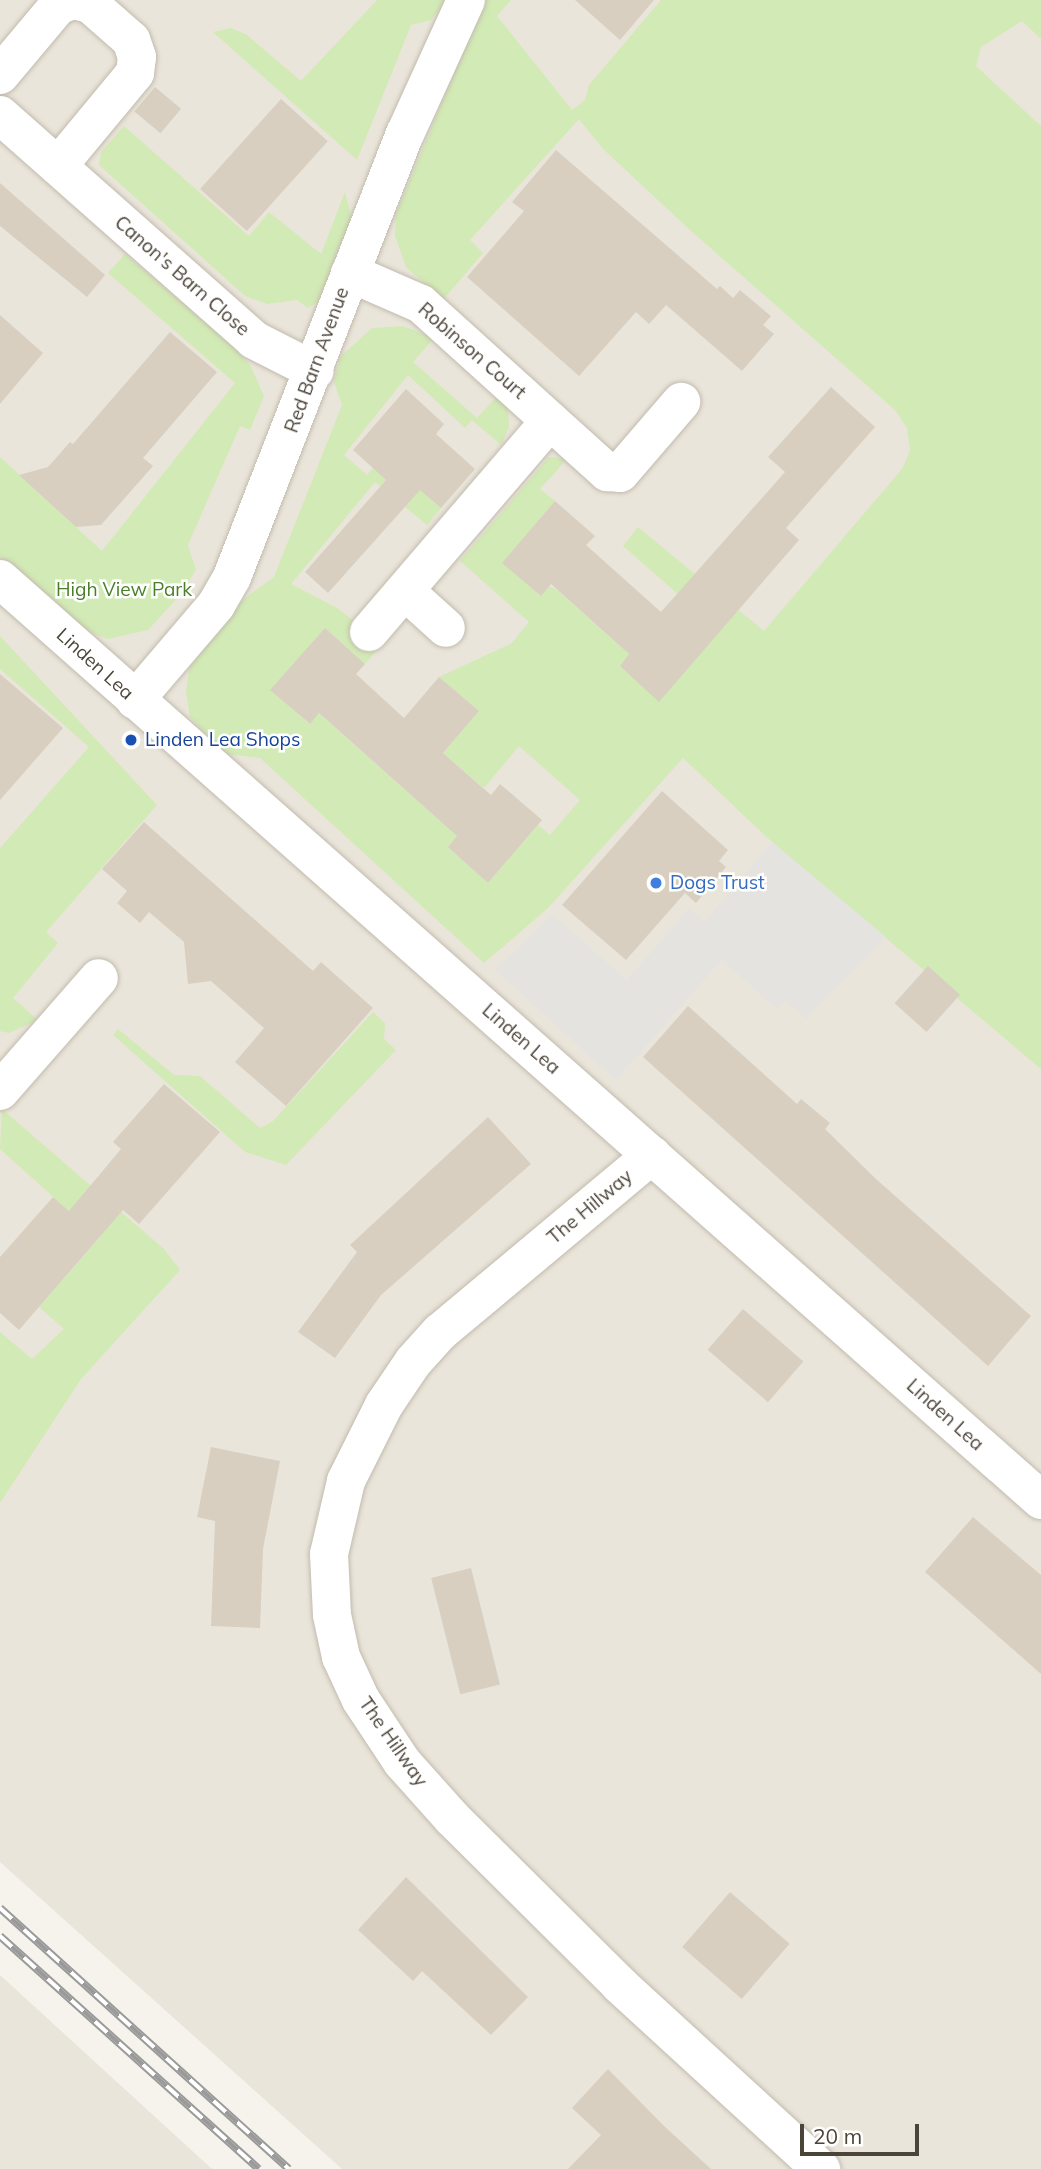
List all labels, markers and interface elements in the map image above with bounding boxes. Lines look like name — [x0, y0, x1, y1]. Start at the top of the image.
street label: Canon's Barn Close — [110, 211, 254, 341]
street label: Red Barn Avenue — [280, 284, 354, 436]
street label: Robinson Court — [413, 298, 531, 404]
park label: High View Park — [56, 579, 192, 601]
street label: Linden Lea — [52, 623, 138, 705]
place label: Linden Lea Shops — [145, 729, 300, 751]
marker: Linden Lea Shops — [123, 732, 139, 748]
place label: Dogs Trust — [670, 872, 765, 894]
marker: Dogs Trust — [648, 875, 664, 891]
street label: Linden Lea — [477, 999, 565, 1079]
street label: The Hillway — [543, 1165, 637, 1249]
street label: Linden Lea — [902, 1374, 988, 1456]
street label: The Hillway — [354, 1693, 432, 1791]
scale bar — [803, 2110, 922, 2154]
text: 20 m — [813, 2123, 862, 2149]

